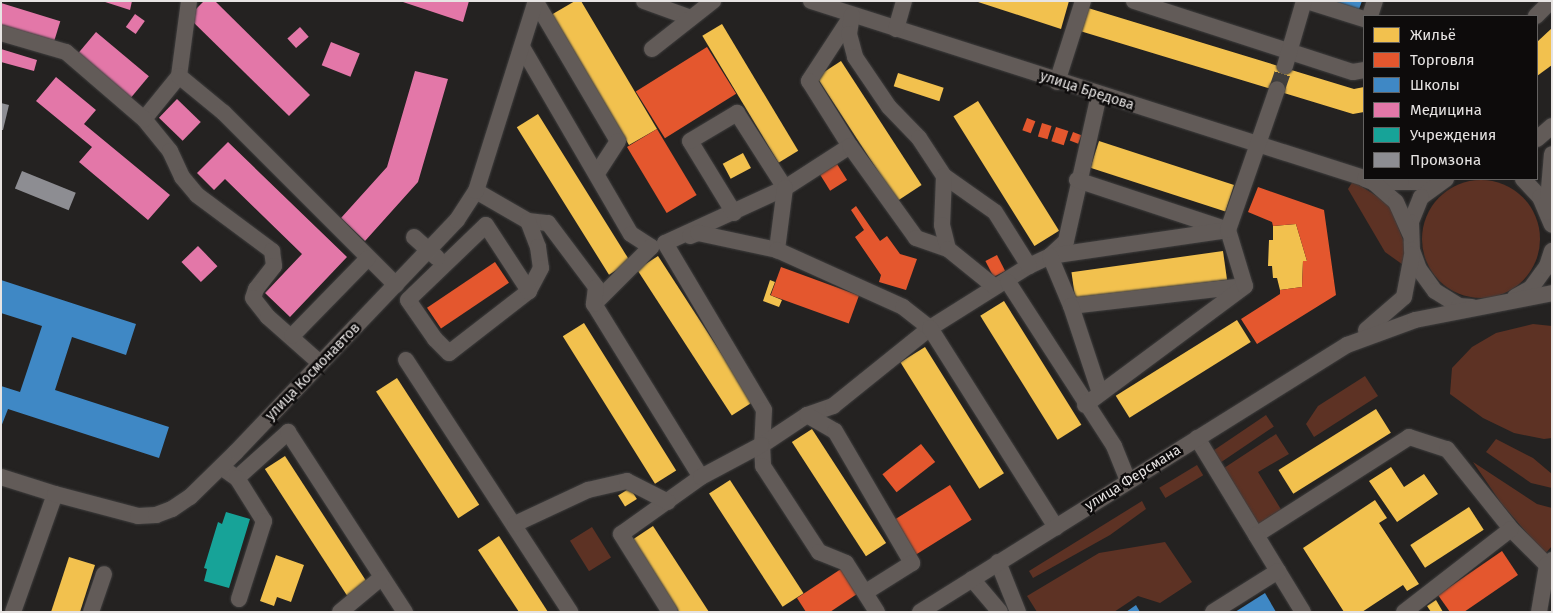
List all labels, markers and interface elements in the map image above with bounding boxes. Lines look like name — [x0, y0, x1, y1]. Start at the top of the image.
legend — [1363, 15, 1538, 180]
text: Жильё — [1410, 26, 1456, 44]
text: Торговля — [1410, 51, 1475, 69]
street label: улица Бредова — [1038, 68, 1136, 114]
text: Школы — [1410, 76, 1460, 94]
text: Медицина — [1410, 101, 1482, 119]
text: Учреждения — [1410, 126, 1496, 144]
text: Промзона — [1410, 151, 1481, 169]
street label: улица Космонавтов — [262, 320, 364, 424]
street label: улица Ферсмана — [1082, 442, 1184, 514]

